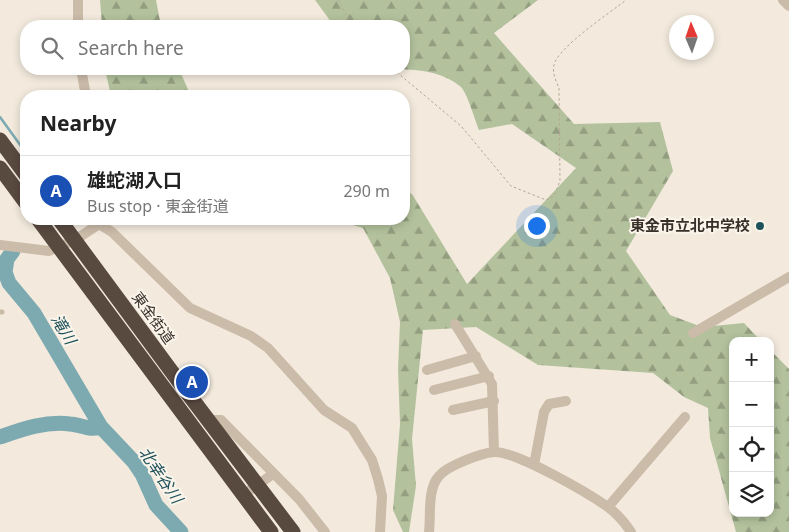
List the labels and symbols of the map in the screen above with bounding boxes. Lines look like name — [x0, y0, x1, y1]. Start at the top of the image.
north arrow — [669, 15, 714, 60]
your location — [524, 213, 550, 239]
place label: 東金市立北中学校 — [630, 215, 750, 235]
marker: 東金市立北中学校 — [754, 220, 766, 232]
street label: 東金街道 — [128, 287, 180, 348]
water label: 滝川 — [46, 310, 83, 350]
pin: A — [176, 363, 208, 401]
water label: 北幸谷川 — [134, 442, 189, 509]

